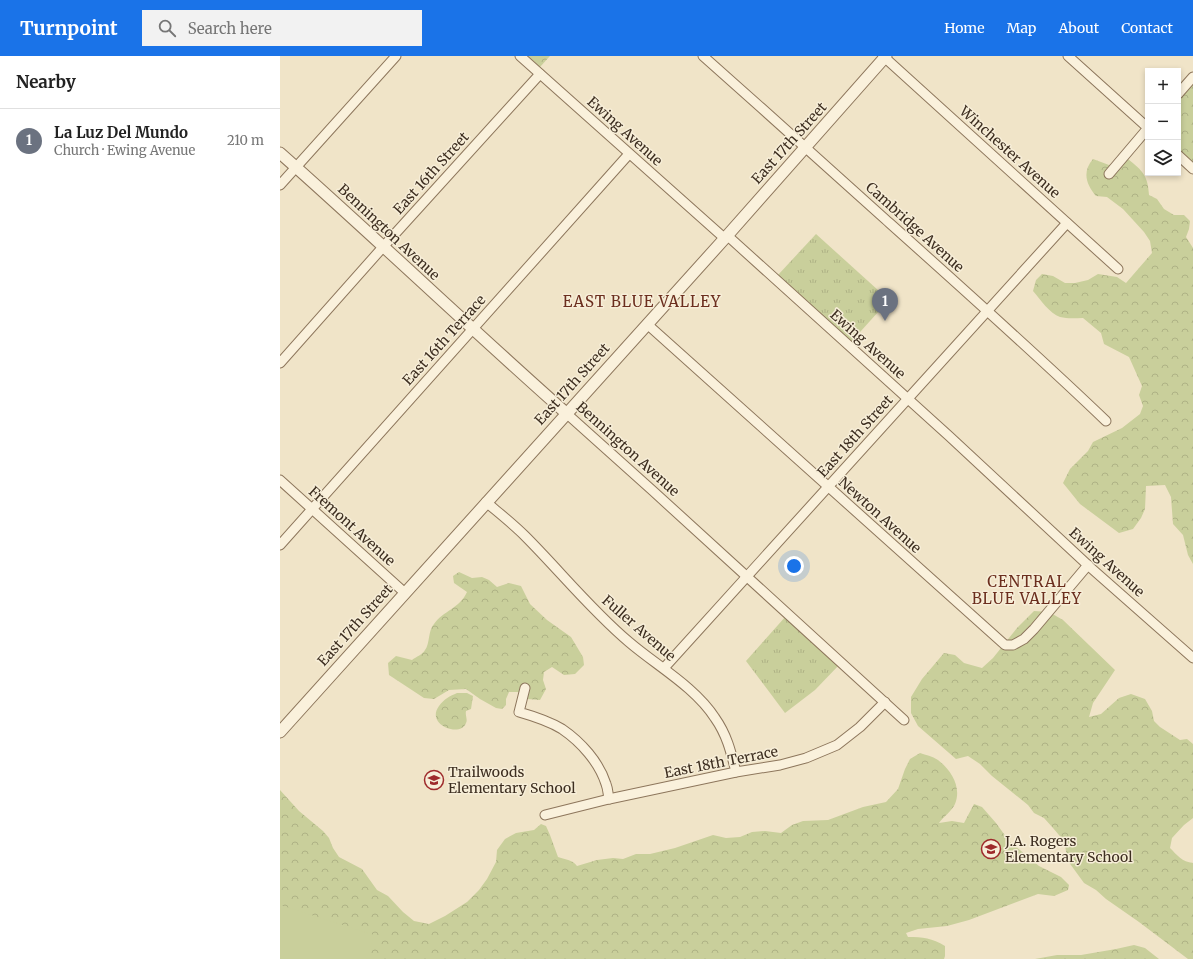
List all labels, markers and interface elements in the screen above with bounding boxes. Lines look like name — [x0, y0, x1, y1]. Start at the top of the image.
search box — [142, 10, 422, 46]
text: Turnpoint — [20, 16, 118, 40]
icon: search — [156, 17, 178, 39]
text: Search here — [188, 19, 272, 38]
text: Home — [944, 19, 985, 37]
text: Map — [1007, 19, 1036, 37]
text: About — [1058, 19, 1099, 37]
text: Contact — [1121, 19, 1173, 37]
map controls — [1145, 68, 1181, 176]
button: + — [1145, 68, 1181, 104]
text: Nearby — [16, 71, 76, 93]
street label: Ewing Avenue — [584, 92, 666, 170]
street label: East 17th Street — [748, 98, 831, 188]
street label: Winchester Avenue — [955, 101, 1064, 202]
button: − — [1145, 104, 1181, 140]
text: La Luz Del Mundo — [54, 123, 188, 142]
street label: East 16th Street — [389, 128, 473, 218]
text: 1 — [26, 132, 32, 149]
text: 210 m — [227, 132, 264, 149]
button: layers — [1145, 140, 1181, 176]
text: Church · Ewing Avenue — [54, 142, 195, 159]
street label: Cambridge Avenue — [862, 178, 968, 276]
street label: Bennington Avenue — [334, 180, 444, 284]
pin: 1 — [872, 288, 898, 321]
street label: East 16th Terrace — [399, 291, 489, 389]
district label: EAST BLUE VALLEY — [563, 292, 721, 311]
street label: Ewing Avenue — [827, 305, 909, 383]
street label: East 17th Street — [531, 339, 614, 429]
street label: East 18th Street — [813, 391, 897, 481]
street label: Bennington Avenue — [573, 398, 683, 500]
street label: Newton Avenue — [835, 473, 925, 557]
street label: Fremont Avenue — [305, 482, 399, 570]
street label: Ewing Avenue — [1066, 523, 1148, 601]
your location — [784, 556, 804, 576]
district label: CENTRAL BLUE VALLEY — [972, 572, 1082, 608]
street label: East 17th Street — [314, 580, 397, 670]
street label: Fuller Avenue — [598, 591, 680, 665]
street label: East 18th Terrace — [663, 742, 779, 782]
place label: Trailwoods Elementary School — [448, 763, 576, 797]
school or university icon: Trailwoods Elementary School — [423, 769, 445, 791]
place label: J.A. Rogers Elementary School — [1004, 832, 1133, 866]
school or university icon: J.A. Rogers Elementary School — [980, 838, 1002, 860]

